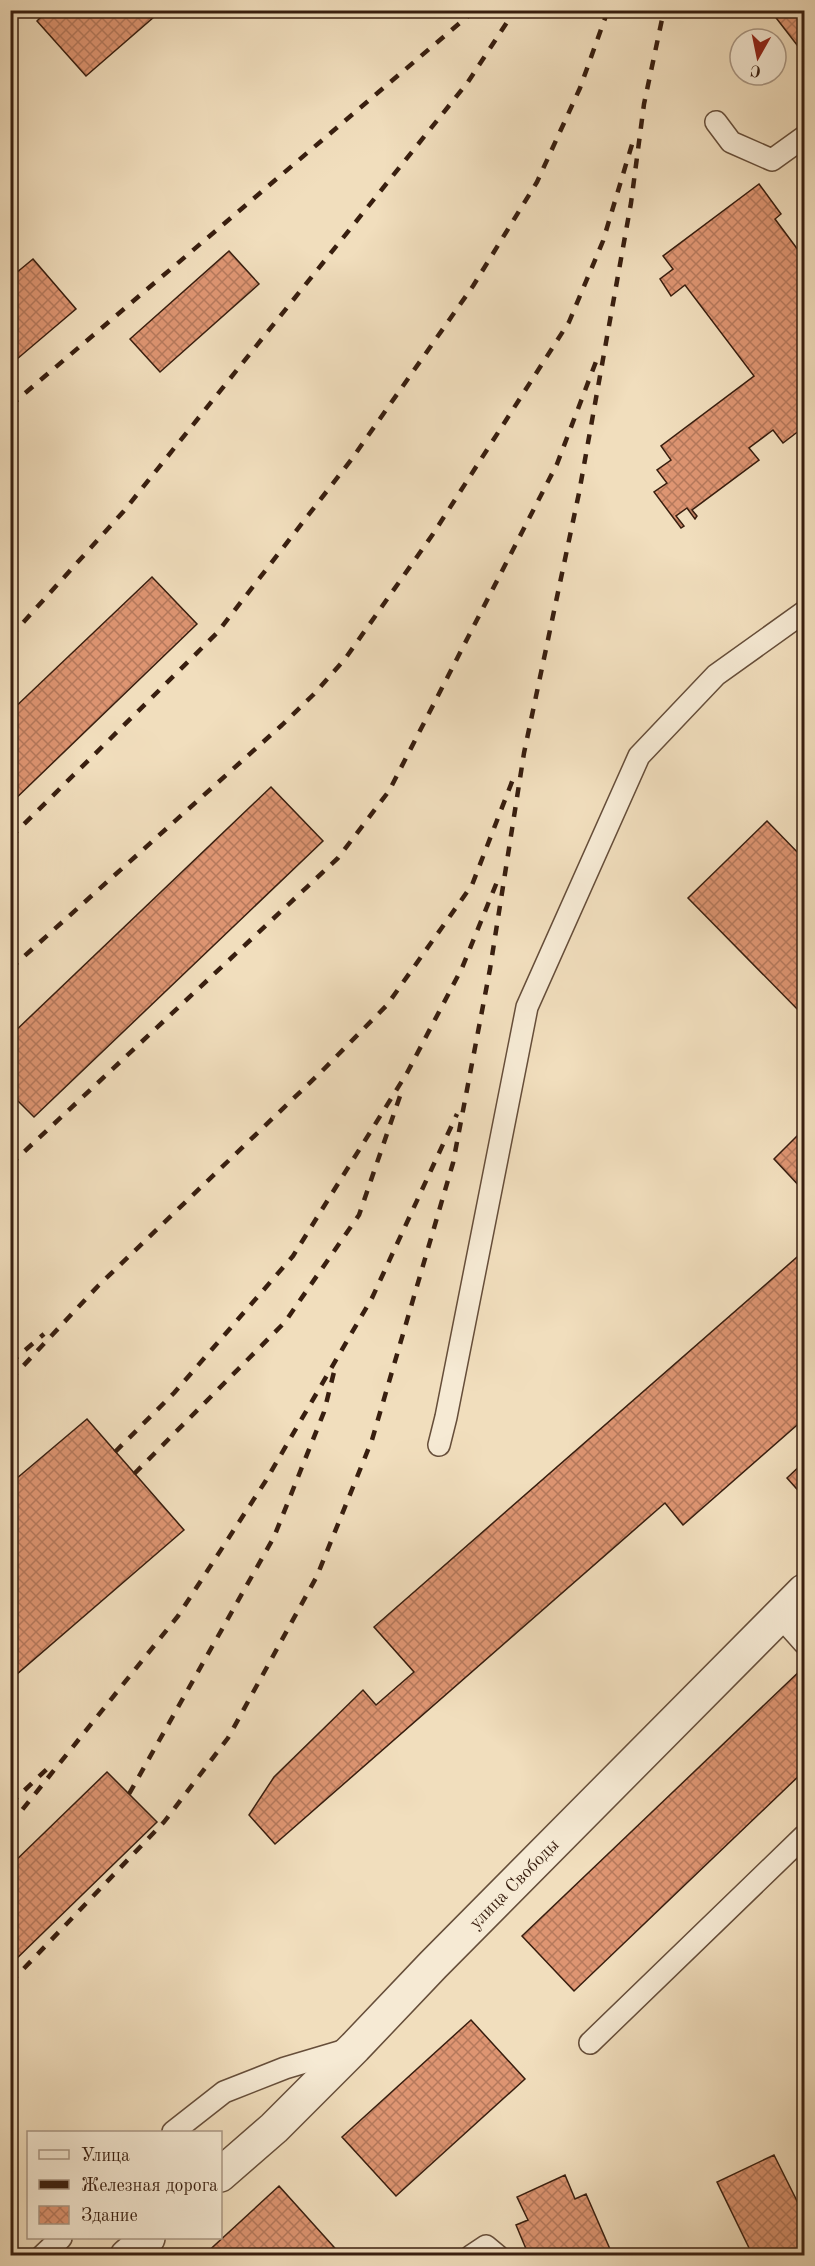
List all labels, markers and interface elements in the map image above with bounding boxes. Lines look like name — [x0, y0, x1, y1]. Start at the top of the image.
north arrow — [728, 27, 788, 87]
text: С — [749, 61, 762, 79]
street label: улица Свободы — [466, 1836, 563, 1933]
legend — [27, 2131, 222, 2239]
text: Улица — [81, 2147, 130, 2165]
text: Железная дорога — [81, 2177, 218, 2195]
text: Здание — [81, 2207, 138, 2225]

